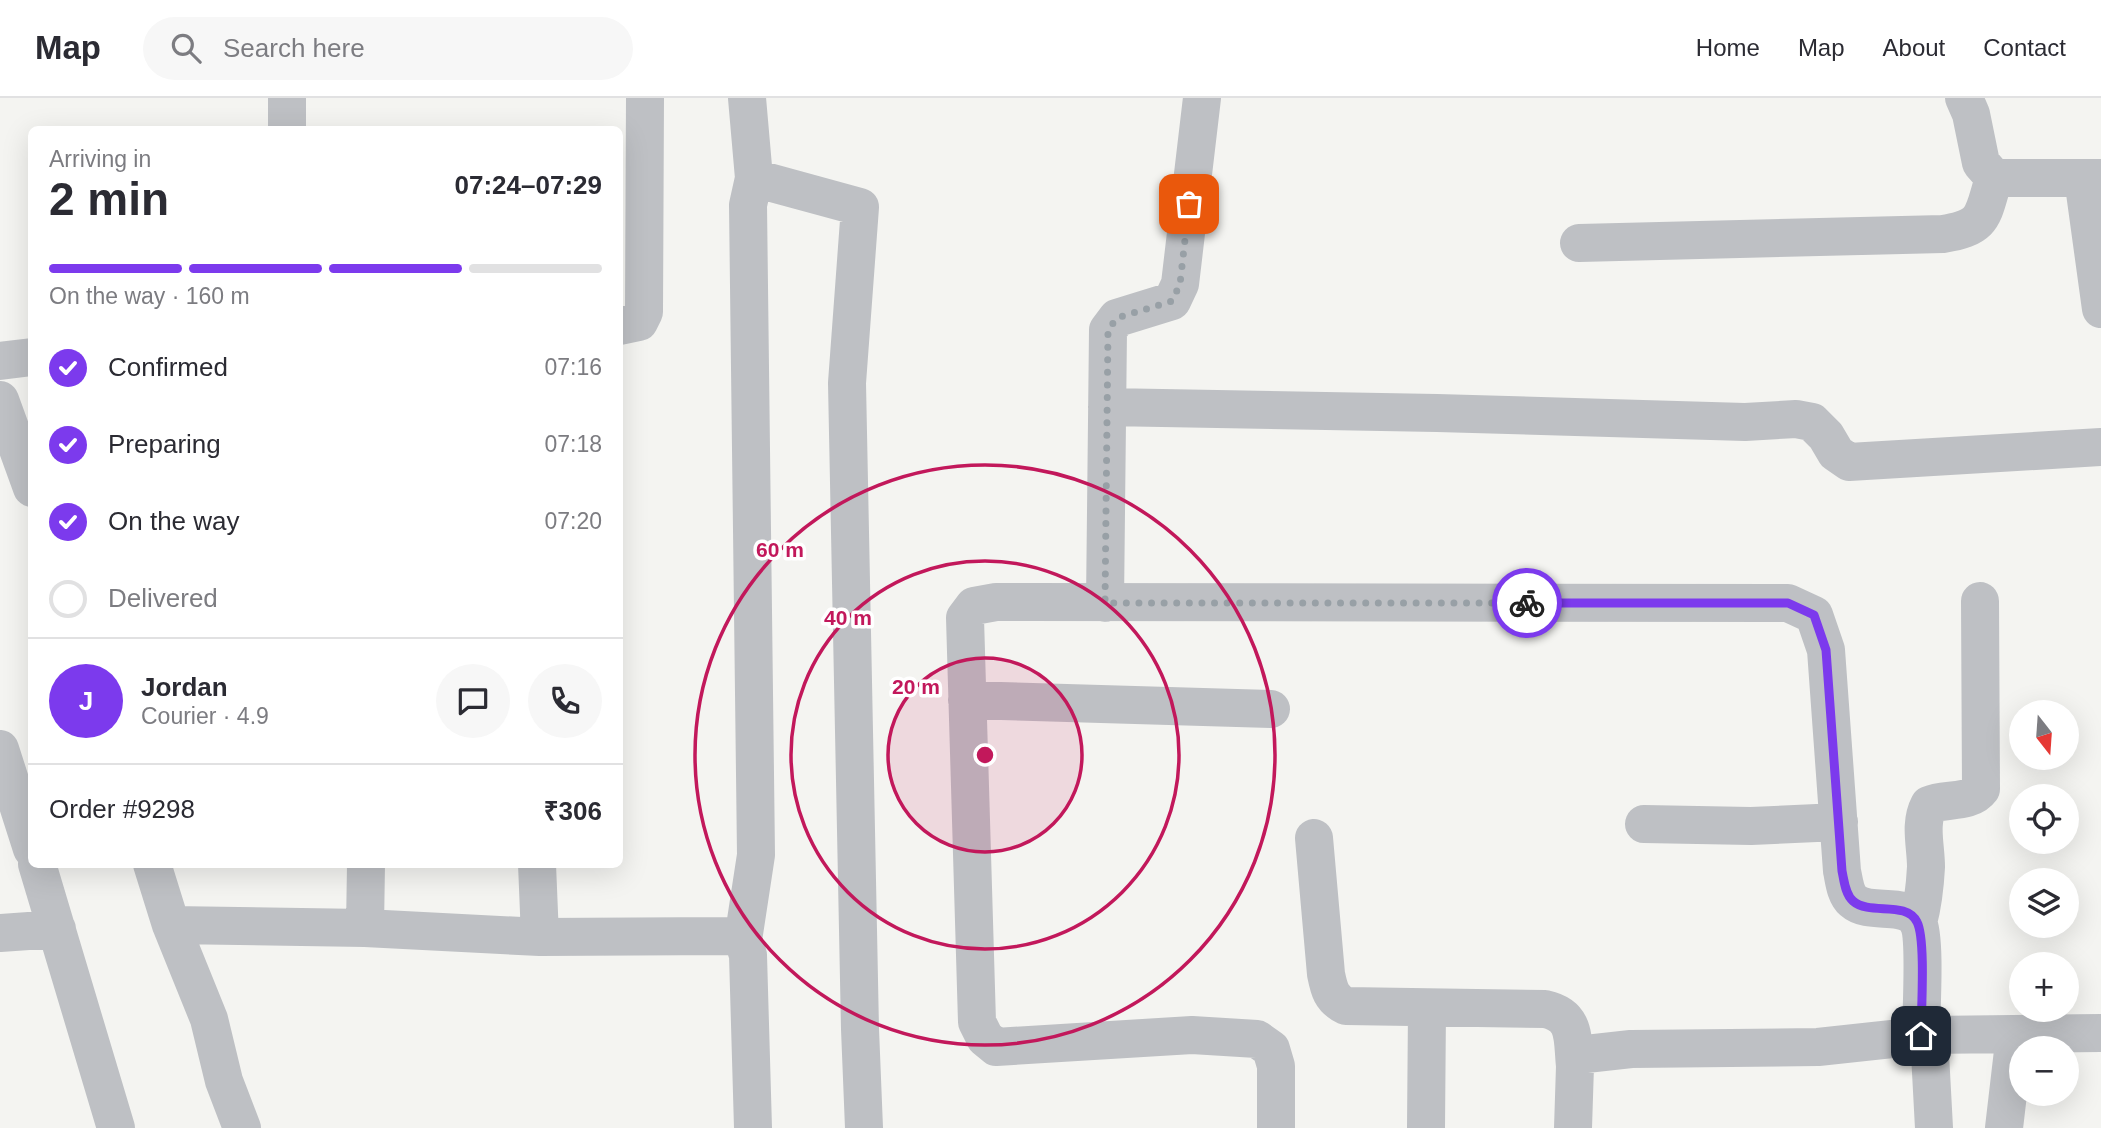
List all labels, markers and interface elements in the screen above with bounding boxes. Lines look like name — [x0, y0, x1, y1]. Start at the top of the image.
search box — [143, 17, 633, 80]
text: Map — [35, 29, 101, 66]
icon: search — [167, 29, 205, 67]
text: Search here — [223, 33, 365, 63]
text: Home — [1696, 34, 1760, 61]
text: Map — [1798, 34, 1845, 61]
text: About — [1883, 34, 1945, 61]
text: Contact — [1983, 34, 2066, 61]
text: Arriving in — [49, 146, 151, 172]
text: 07:24–07:29 — [455, 170, 602, 200]
text: 2 min — [49, 173, 169, 225]
pin — [1159, 174, 1219, 234]
icon: bag — [1170, 185, 1208, 223]
text: On the way · 160 m — [49, 283, 250, 309]
icon: check — [49, 349, 87, 387]
text: Confirmed — [108, 352, 228, 382]
text: 07:16 — [544, 354, 602, 380]
icon: check — [49, 426, 87, 464]
text: Preparing — [108, 429, 221, 459]
text: 07:18 — [544, 431, 602, 457]
icon: check — [49, 503, 87, 541]
text: On the way — [108, 506, 240, 536]
text: 07:20 — [544, 508, 602, 534]
text: 60 m — [756, 538, 804, 561]
courier — [1492, 568, 1562, 638]
text: Delivered — [108, 583, 218, 613]
icon: bike — [1508, 584, 1546, 622]
text: 40 m — [824, 606, 872, 629]
button: chat — [436, 664, 510, 738]
button: phone — [528, 664, 602, 738]
text: Jordan — [141, 672, 228, 702]
text: 20 m — [892, 675, 940, 698]
text: J — [79, 686, 93, 716]
north arrow — [2009, 700, 2079, 770]
map controls — [2009, 700, 2079, 1106]
text: Courier · 4.9 — [141, 703, 269, 729]
centre of rings — [973, 743, 997, 767]
button: locate — [2009, 784, 2079, 854]
text: Order #9298 — [49, 794, 195, 824]
text: ₹306 — [544, 796, 602, 826]
button: layers — [2009, 868, 2079, 938]
button: + — [2009, 952, 2079, 1022]
pin — [1891, 1006, 1951, 1066]
icon: home — [1902, 1017, 1940, 1055]
button: − — [2009, 1036, 2079, 1106]

